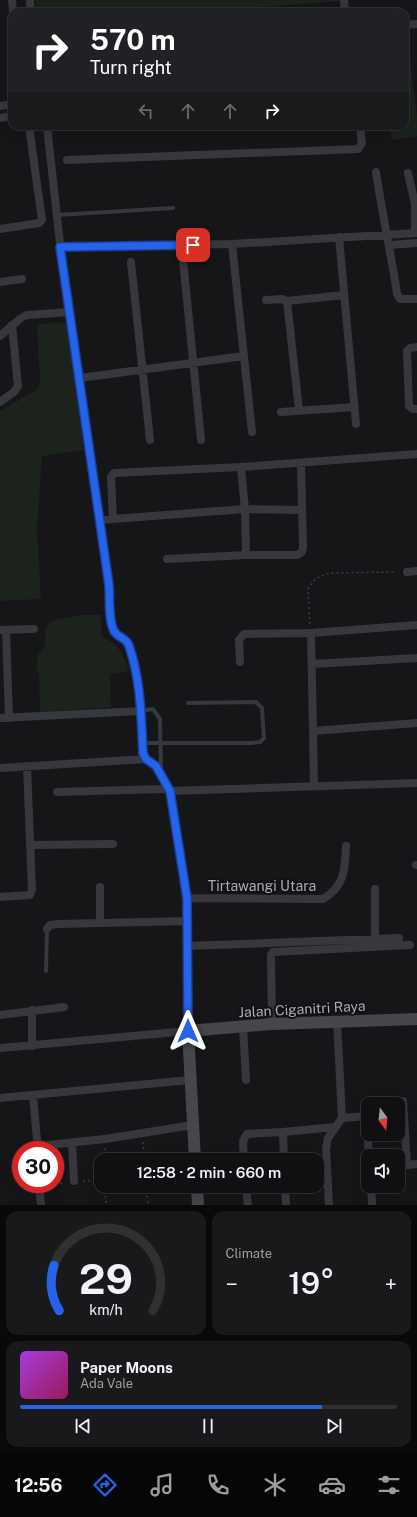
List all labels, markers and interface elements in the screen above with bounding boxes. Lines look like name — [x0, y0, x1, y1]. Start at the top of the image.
text: 570 m — [90, 23, 176, 56]
icon: right — [24, 24, 76, 76]
text: Turn right — [90, 57, 172, 78]
icon: left — [135, 100, 157, 122]
icon: ahead — [177, 100, 199, 122]
icon: ahead — [219, 100, 241, 122]
icon: right — [261, 100, 283, 122]
pin — [176, 228, 210, 262]
icon: arrive — [182, 234, 204, 256]
street label: Tirtawangi Utara — [208, 878, 316, 894]
street label: Jalan Ciganitri Raya — [238, 998, 366, 1020]
position arrow — [167, 1010, 209, 1052]
north arrow — [361, 1097, 405, 1141]
map controls — [361, 1097, 405, 1193]
speed limit sign: 30 — [12, 1141, 64, 1193]
button: sound — [361, 1149, 405, 1193]
text: 12:58 · 2 min · 660 m — [137, 1164, 281, 1181]
text: Climate — [226, 1246, 272, 1261]
text: 29 — [79, 1254, 133, 1303]
text: 19° — [288, 1265, 334, 1301]
text: − — [226, 1271, 238, 1297]
text: + — [385, 1271, 397, 1297]
text: km/h — [89, 1301, 123, 1318]
text: Paper Moons — [80, 1359, 173, 1376]
text: Ada Vale — [80, 1376, 133, 1391]
icon: previous — [72, 1415, 94, 1437]
icon: pause — [197, 1415, 219, 1437]
icon: next — [323, 1415, 345, 1437]
icon: directions — [91, 1471, 119, 1499]
icon: music — [148, 1471, 176, 1499]
icon: phone — [204, 1471, 232, 1499]
icon: climate — [261, 1471, 289, 1499]
icon: car — [318, 1471, 346, 1499]
icon: filters — [375, 1471, 403, 1499]
text: 12:56 — [14, 1475, 62, 1496]

